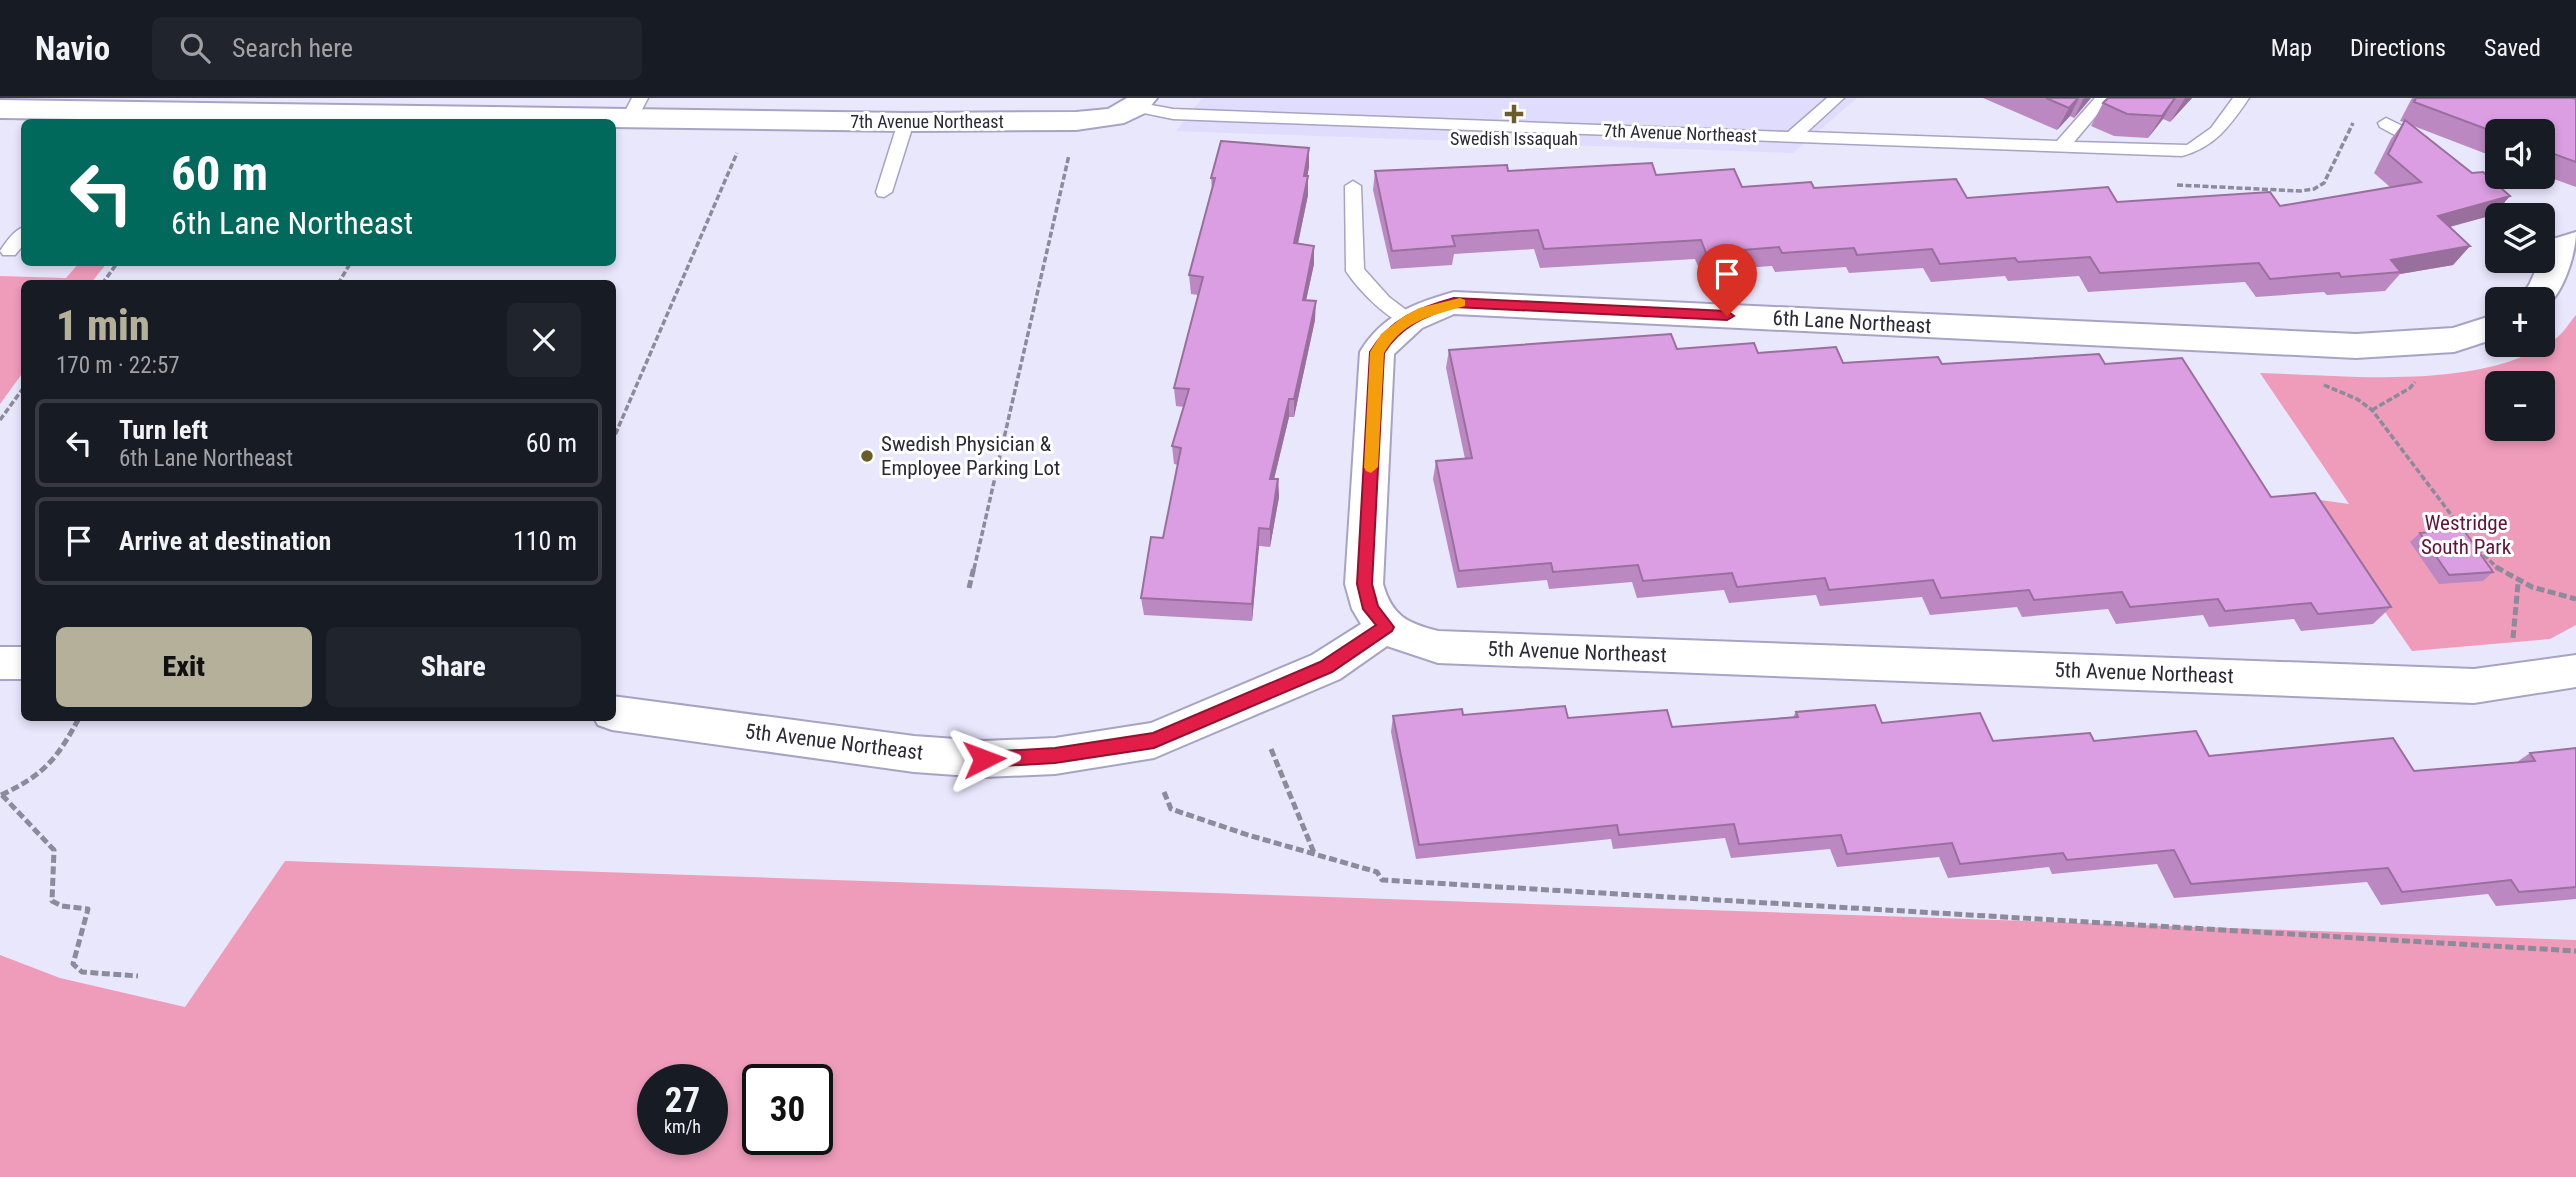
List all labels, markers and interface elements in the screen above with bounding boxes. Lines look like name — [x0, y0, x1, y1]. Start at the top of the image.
search box — [152, 17, 642, 80]
text: Navio — [35, 29, 110, 68]
icon: search — [176, 29, 214, 67]
text: Search here — [232, 33, 353, 63]
text: Map — [2271, 34, 2312, 62]
text: Directions — [2350, 34, 2446, 62]
text: Saved — [2484, 34, 2541, 62]
marker: Swedish Issaquah — [1504, 104, 1524, 124]
street label: 7th Avenue Northeast — [850, 111, 1004, 132]
map controls — [2485, 119, 2555, 441]
button: sound — [2485, 119, 2555, 189]
street label: 7th Avenue Northeast — [1603, 120, 1757, 146]
place label: Swedish Issaquah — [1450, 128, 1578, 149]
text: 60 m — [171, 145, 268, 202]
icon: left — [56, 147, 147, 238]
button: layers — [2485, 203, 2555, 273]
text: 6th Lane Northeast — [171, 204, 413, 242]
pin — [1697, 244, 1757, 316]
icon: arrive — [1708, 255, 1746, 293]
button: + — [2485, 287, 2555, 357]
text: 1 min — [56, 301, 150, 350]
button: close — [507, 303, 581, 377]
street label: 6th Lane Northeast — [1772, 306, 1932, 338]
text: 170 m · 22:57 — [56, 352, 180, 379]
button: − — [2485, 371, 2555, 441]
text: Turn left — [119, 415, 208, 445]
icon: left — [60, 424, 98, 462]
text: 60 m — [526, 428, 577, 458]
place label: Swedish Physician & Employee Parking Lot — [881, 432, 1060, 480]
text: 6th Lane Northeast — [119, 445, 293, 472]
marker: Swedish Physician & Employee Parking Lot — [859, 448, 875, 464]
park label: Westridge South Park — [2421, 511, 2512, 559]
icon: arrive — [60, 522, 98, 560]
text: Arrive at destination — [119, 526, 331, 556]
text: 110 m — [513, 526, 577, 556]
button: Exit — [56, 627, 312, 707]
button: Share — [326, 627, 581, 707]
street label: 5th Avenue Northeast — [1487, 637, 1667, 667]
street label: 5th Avenue Northeast — [2054, 658, 2234, 688]
street label: 5th Avenue Northeast — [744, 719, 924, 765]
position arrow — [947, 722, 1021, 796]
speed limit sign: 30 — [742, 1064, 833, 1155]
text: 27 — [665, 1080, 700, 1121]
text: km/h — [664, 1116, 701, 1137]

